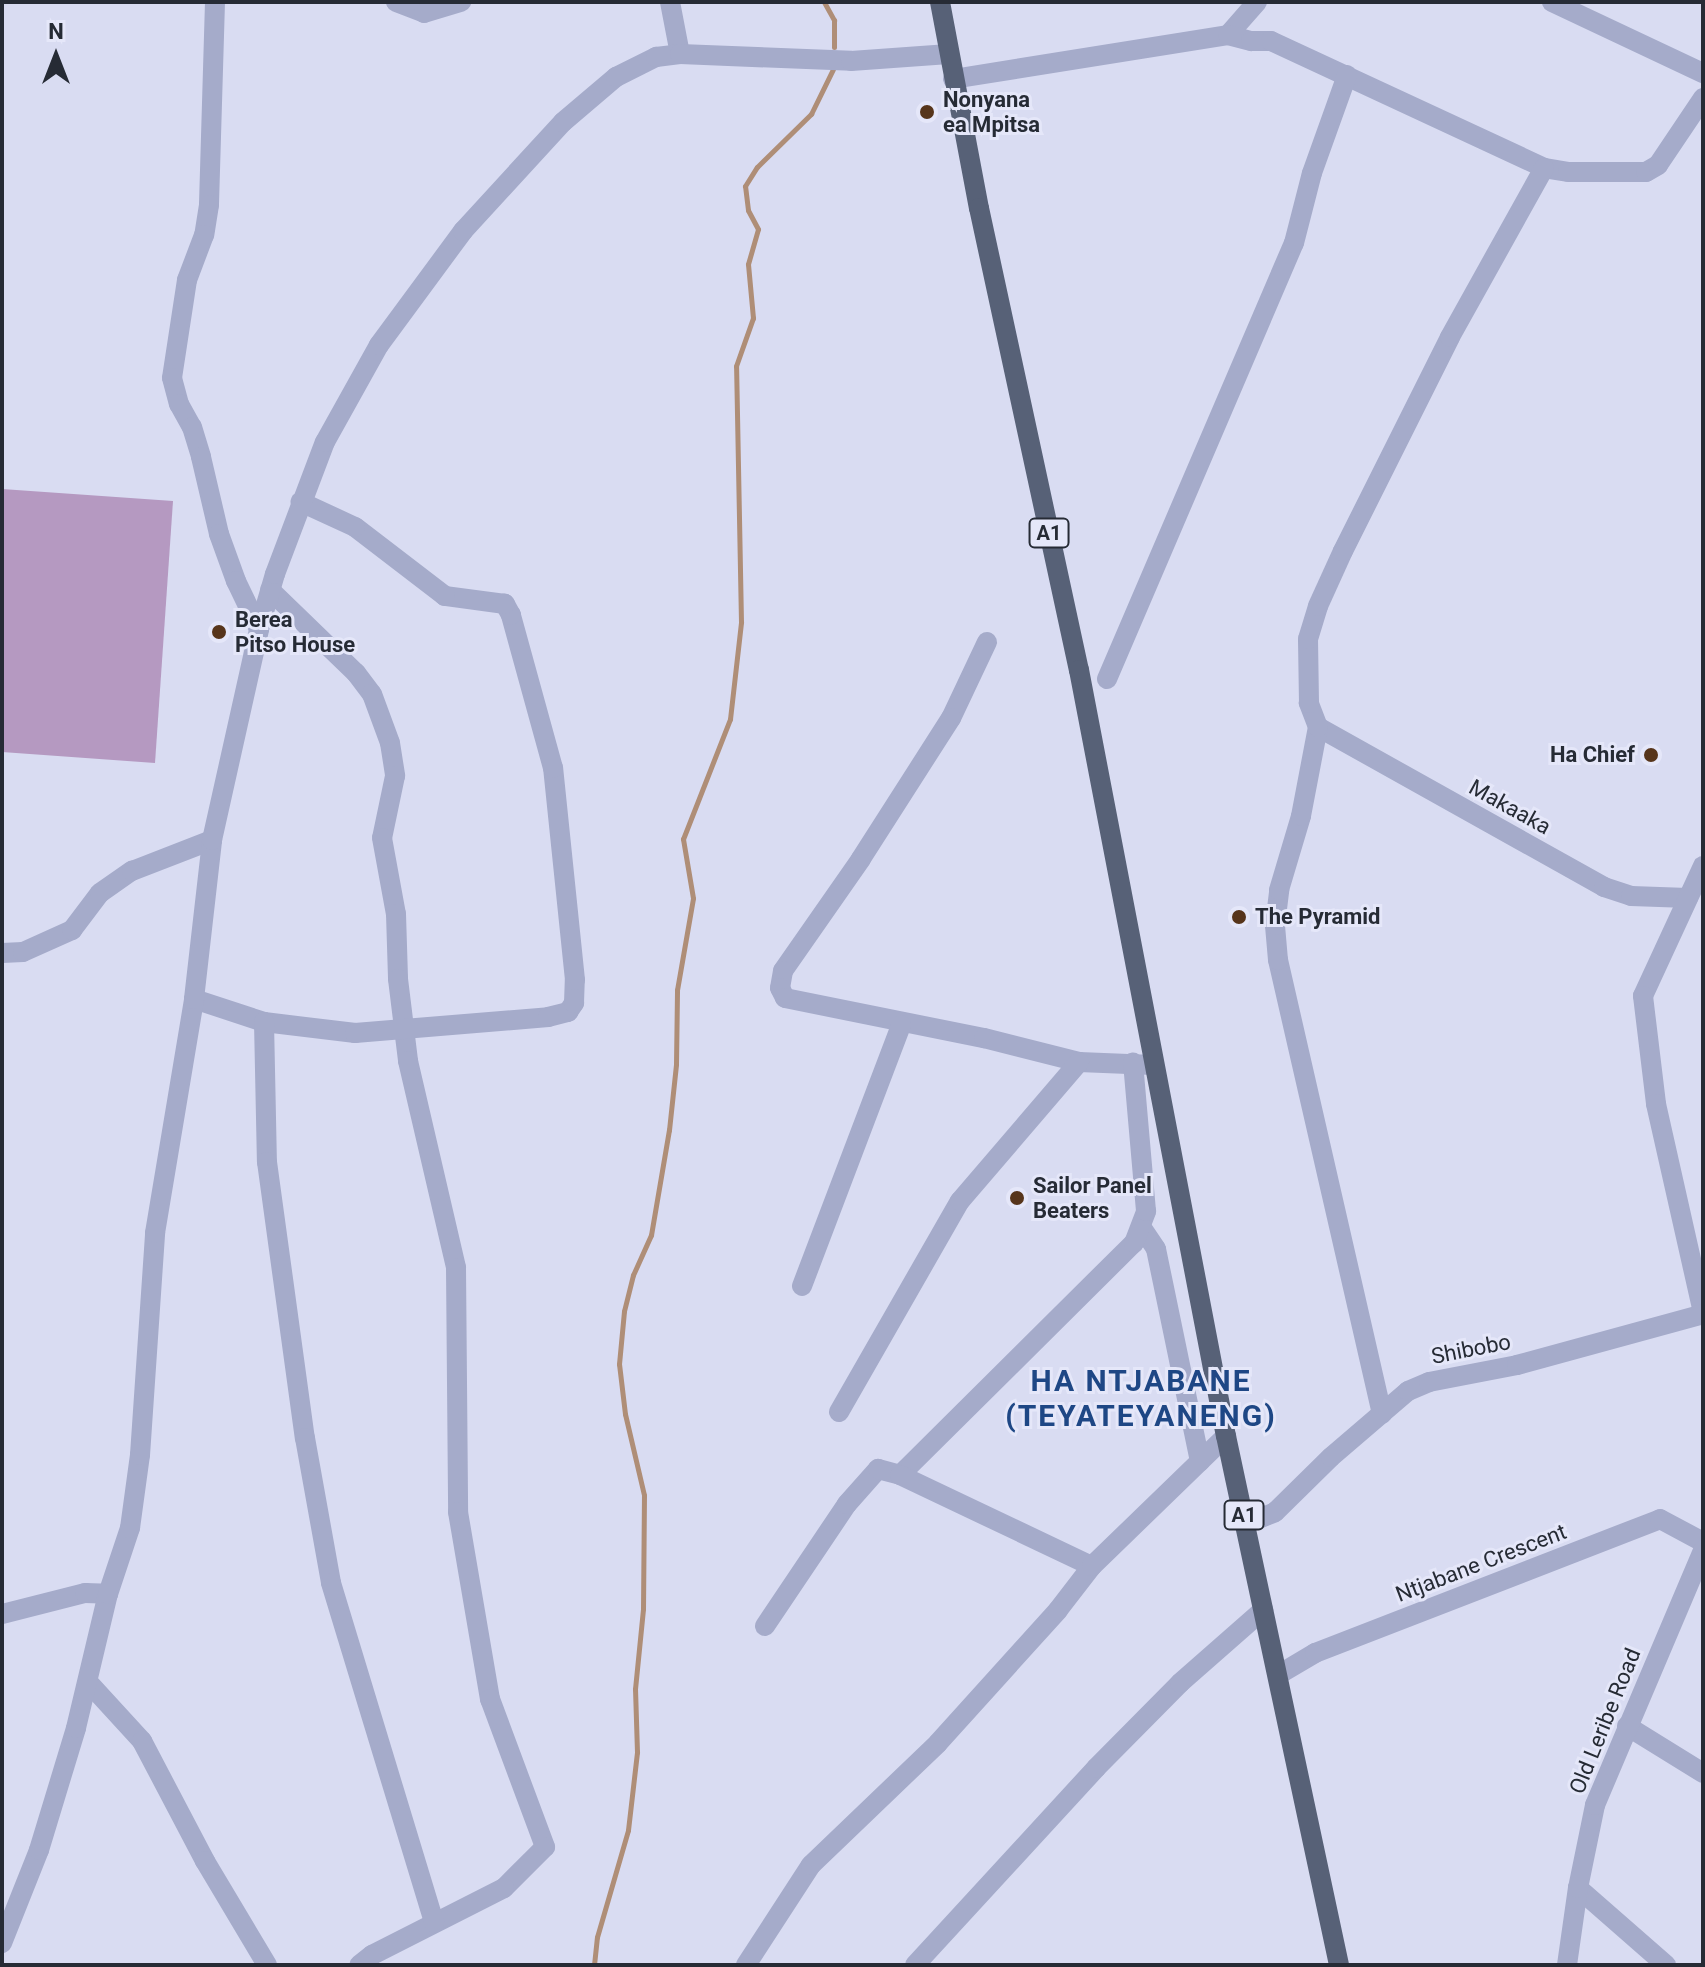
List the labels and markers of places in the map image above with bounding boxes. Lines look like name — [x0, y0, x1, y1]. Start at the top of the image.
place label: Nonyana ea Mpitsa — [943, 86, 1040, 138]
marker: Nonyana ea Mpitsa — [918, 103, 936, 121]
place label: Berea Pitso House — [235, 606, 355, 658]
marker: Berea Pitso House — [210, 623, 228, 641]
place label: Ha Chief — [1550, 742, 1635, 768]
marker: Ha Chief — [1642, 746, 1660, 764]
place label: The Pyramid — [1255, 904, 1380, 930]
marker: The Pyramid — [1230, 908, 1248, 926]
place label: Sailor Panel Beaters — [1033, 1172, 1152, 1224]
marker: Sailor Panel Beaters — [1008, 1189, 1026, 1207]

